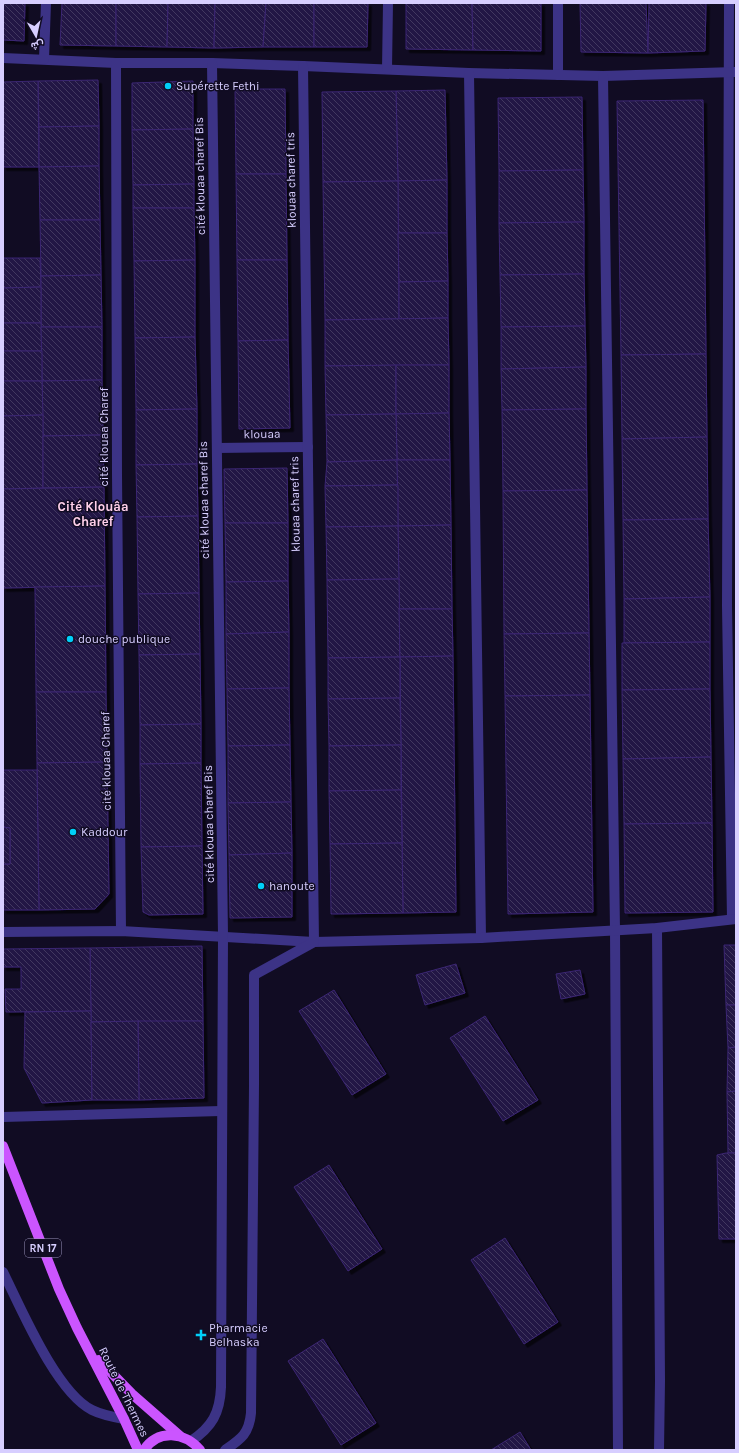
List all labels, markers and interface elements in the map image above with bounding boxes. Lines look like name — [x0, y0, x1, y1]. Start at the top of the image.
north arrow — [16, 16, 56, 56]
text: ش — [30, 38, 45, 53]
place label: Supérette Fethi — [176, 79, 260, 93]
marker: Supérette Fethi — [163, 81, 173, 91]
street label: cité klouaa charef Bis — [192, 117, 208, 235]
street label: klouaa charef tris — [283, 132, 299, 228]
street label: cité klouaa Charef — [97, 387, 111, 487]
street label: klouaa — [243, 427, 281, 441]
street label: cité klouaa charef Bis — [196, 441, 212, 559]
street label: klouaa charef tris — [287, 456, 303, 552]
district label: Cité Klouâa Charef — [58, 499, 129, 529]
place label: douche publique — [78, 632, 170, 646]
marker: douche publique — [65, 634, 75, 644]
street label: cité klouaa Charef — [98, 710, 114, 811]
street label: cité klouaa charef Bis — [201, 765, 217, 883]
place label: Kaddour — [81, 825, 128, 839]
marker: Kaddour — [68, 827, 78, 837]
place label: hanoute — [269, 879, 315, 893]
marker: hanoute — [256, 881, 266, 891]
road number: RN 17 — [25, 1239, 61, 1257]
place label: Pharmacie Belhaska — [209, 1321, 268, 1349]
marker: Pharmacie Belhaska — [196, 1330, 206, 1340]
street label: Route de Thermes — [96, 1345, 152, 1439]

